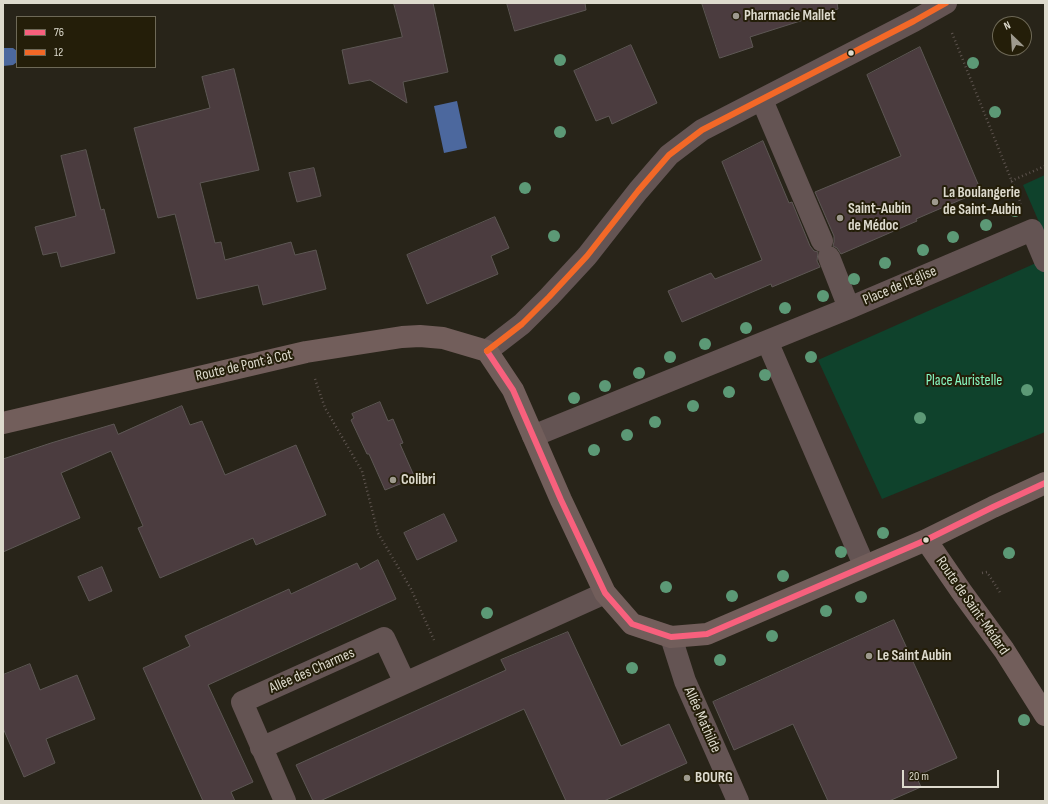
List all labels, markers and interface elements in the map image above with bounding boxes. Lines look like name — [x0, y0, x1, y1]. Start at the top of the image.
place label: Pharmacie Mallet — [744, 7, 835, 25]
marker: Pharmacie Mallet — [731, 11, 741, 21]
legend — [16, 16, 156, 68]
north arrow — [992, 16, 1032, 56]
text: N — [1002, 18, 1013, 33]
text: 76 — [54, 25, 64, 40]
text: 12 — [54, 45, 63, 60]
unlabelled marker — [846, 48, 856, 58]
place label: La Boulangerie de Saint-Aubin — [943, 184, 1021, 219]
marker: La Boulangerie de Saint-Aubin — [930, 197, 940, 207]
place label: Saint-Aubin de Médoc — [848, 200, 911, 235]
marker: Saint-Aubin de Médoc — [835, 213, 845, 223]
street label: Place de l'Eglise — [860, 262, 940, 310]
street label: Route de Pont à Cot — [194, 346, 294, 386]
park label: Place Auristelle — [926, 372, 1002, 390]
place label: Colibri — [401, 471, 436, 489]
marker: Colibri — [388, 475, 398, 485]
unlabelled marker — [921, 535, 931, 545]
street label: Route de Saint-Médard — [931, 553, 1013, 659]
street label: Allée des Charmes — [267, 644, 357, 698]
place label: Le Saint Aubin — [877, 647, 951, 665]
marker: Le Saint Aubin — [864, 651, 874, 661]
street label: Allée Mathilde — [680, 684, 724, 756]
scale bar — [904, 762, 1001, 788]
place label: BOURG — [695, 769, 733, 787]
text: 20 m — [909, 769, 929, 784]
marker: BOURG — [682, 773, 692, 783]

